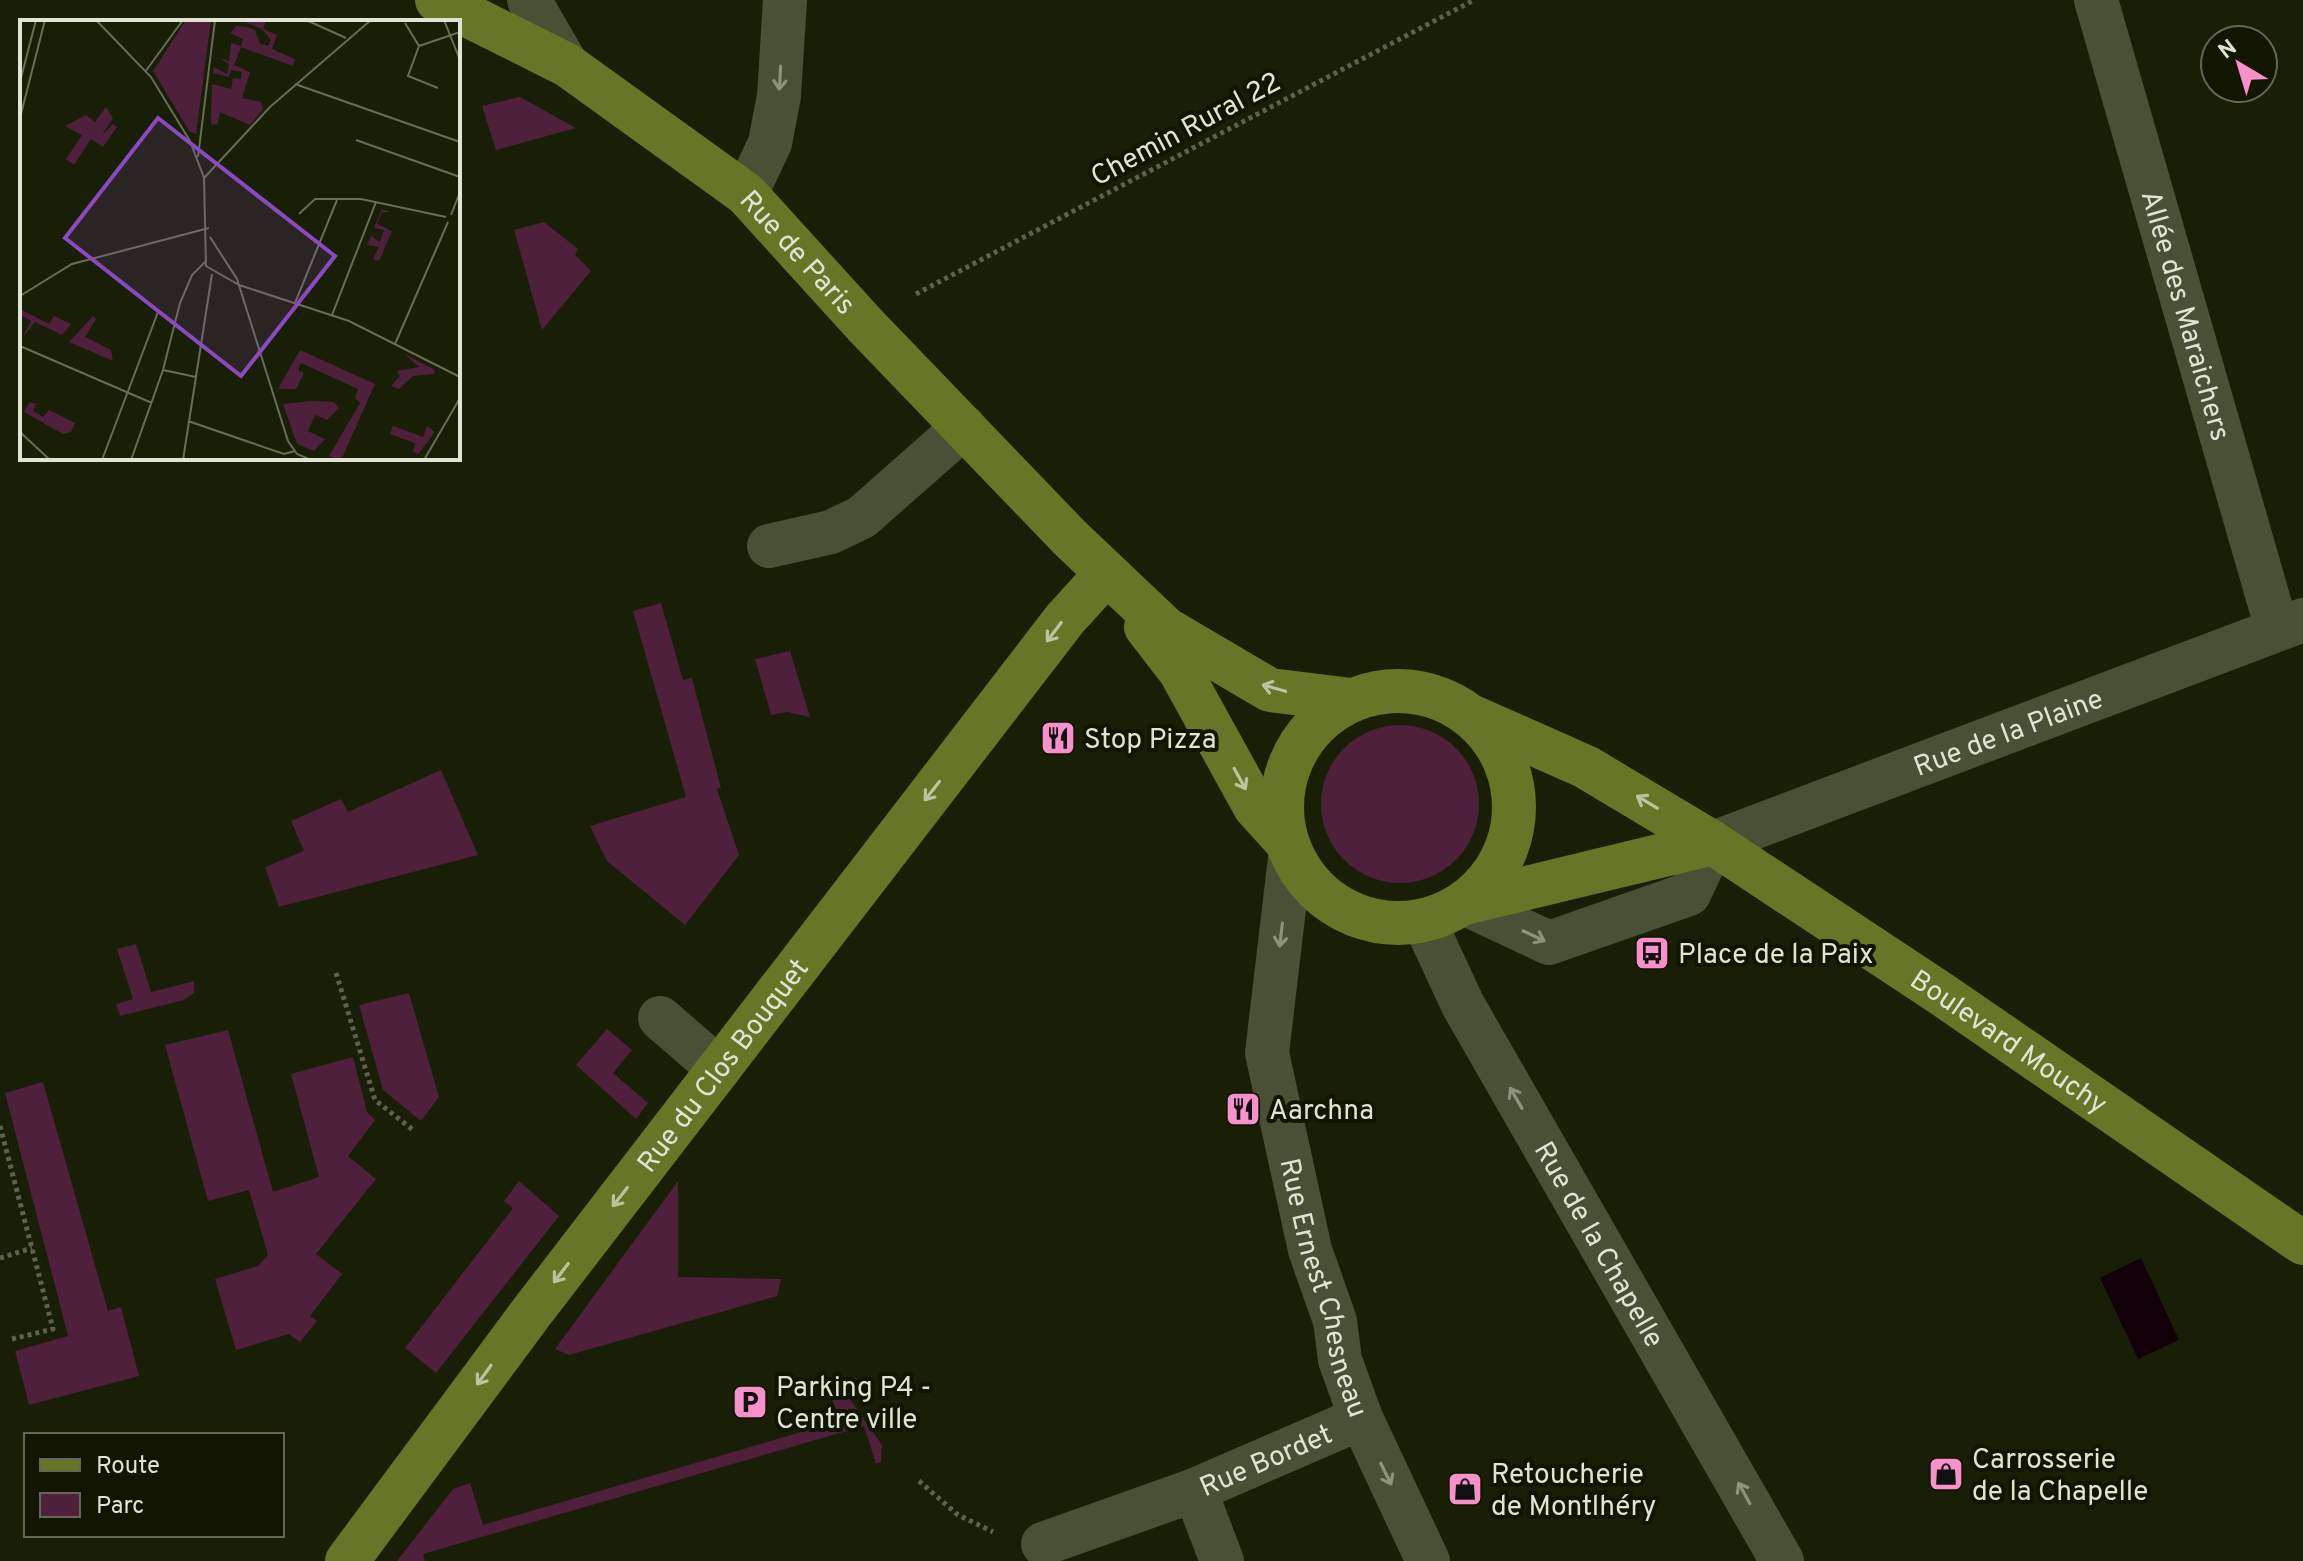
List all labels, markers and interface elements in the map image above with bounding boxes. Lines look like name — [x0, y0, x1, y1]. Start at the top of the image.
inset map — [20, 20, 460, 460]
north arrow — [2199, 24, 2279, 104]
text: N — [2214, 35, 2243, 66]
one-way arrow — [773, 64, 788, 91]
street label: Chemin Rural 22 — [1085, 65, 1288, 196]
street label: Rue de Paris — [730, 184, 862, 324]
street label: Allée des Maraichers — [2131, 187, 2237, 445]
one-way arrow — [1046, 621, 1063, 643]
one-way arrow — [1262, 680, 1287, 695]
street label: Rue de la Plaine — [1909, 682, 2109, 786]
restaurant icon: Stop Pizza — [1039, 719, 1077, 757]
place label: Stop Pizza — [1084, 723, 1216, 759]
one-way arrow — [1232, 767, 1248, 790]
one-way arrow — [924, 780, 941, 801]
one-way arrow — [1636, 794, 1659, 810]
one-way arrow — [1273, 922, 1288, 947]
one-way arrow — [1522, 929, 1546, 944]
bus stop icon: Place de la Paix — [1633, 934, 1671, 972]
place label: Place de la Paix — [1678, 938, 1873, 974]
street label: Rue du Clos Bouquet — [631, 952, 818, 1181]
street label: Boulevard Mouchy — [1902, 963, 2113, 1124]
one-way arrow — [1508, 1087, 1524, 1110]
restaurant icon: Aarchna — [1224, 1090, 1262, 1128]
place label: Aarchna — [1269, 1094, 1374, 1130]
street label: Rue de la Chapelle — [1524, 1136, 1671, 1355]
street label: Rue Ernest Chesneau — [1269, 1155, 1374, 1423]
one-way arrow — [611, 1186, 628, 1207]
one-way arrow — [553, 1262, 570, 1283]
one-way arrow — [476, 1364, 493, 1386]
place label: Parking P4 - Centre ville — [776, 1371, 931, 1439]
parking icon: Parking P4 - Centre ville — [731, 1383, 769, 1421]
street label: Rue Bordet — [1195, 1418, 1338, 1507]
legend — [24, 1433, 284, 1537]
place label: Carrosserie de la Chapelle — [1972, 1443, 2148, 1511]
text: Route — [96, 1452, 160, 1482]
shop icon: Carrosserie de la Chapelle — [1927, 1455, 1965, 1493]
place label: Retoucherie de Montlhéry — [1491, 1458, 1656, 1526]
one-way arrow — [1379, 1461, 1394, 1485]
shop icon: Retoucherie de Montlhéry — [1446, 1470, 1484, 1508]
one-way arrow — [1736, 1481, 1752, 1505]
text: Parc — [96, 1492, 144, 1522]

